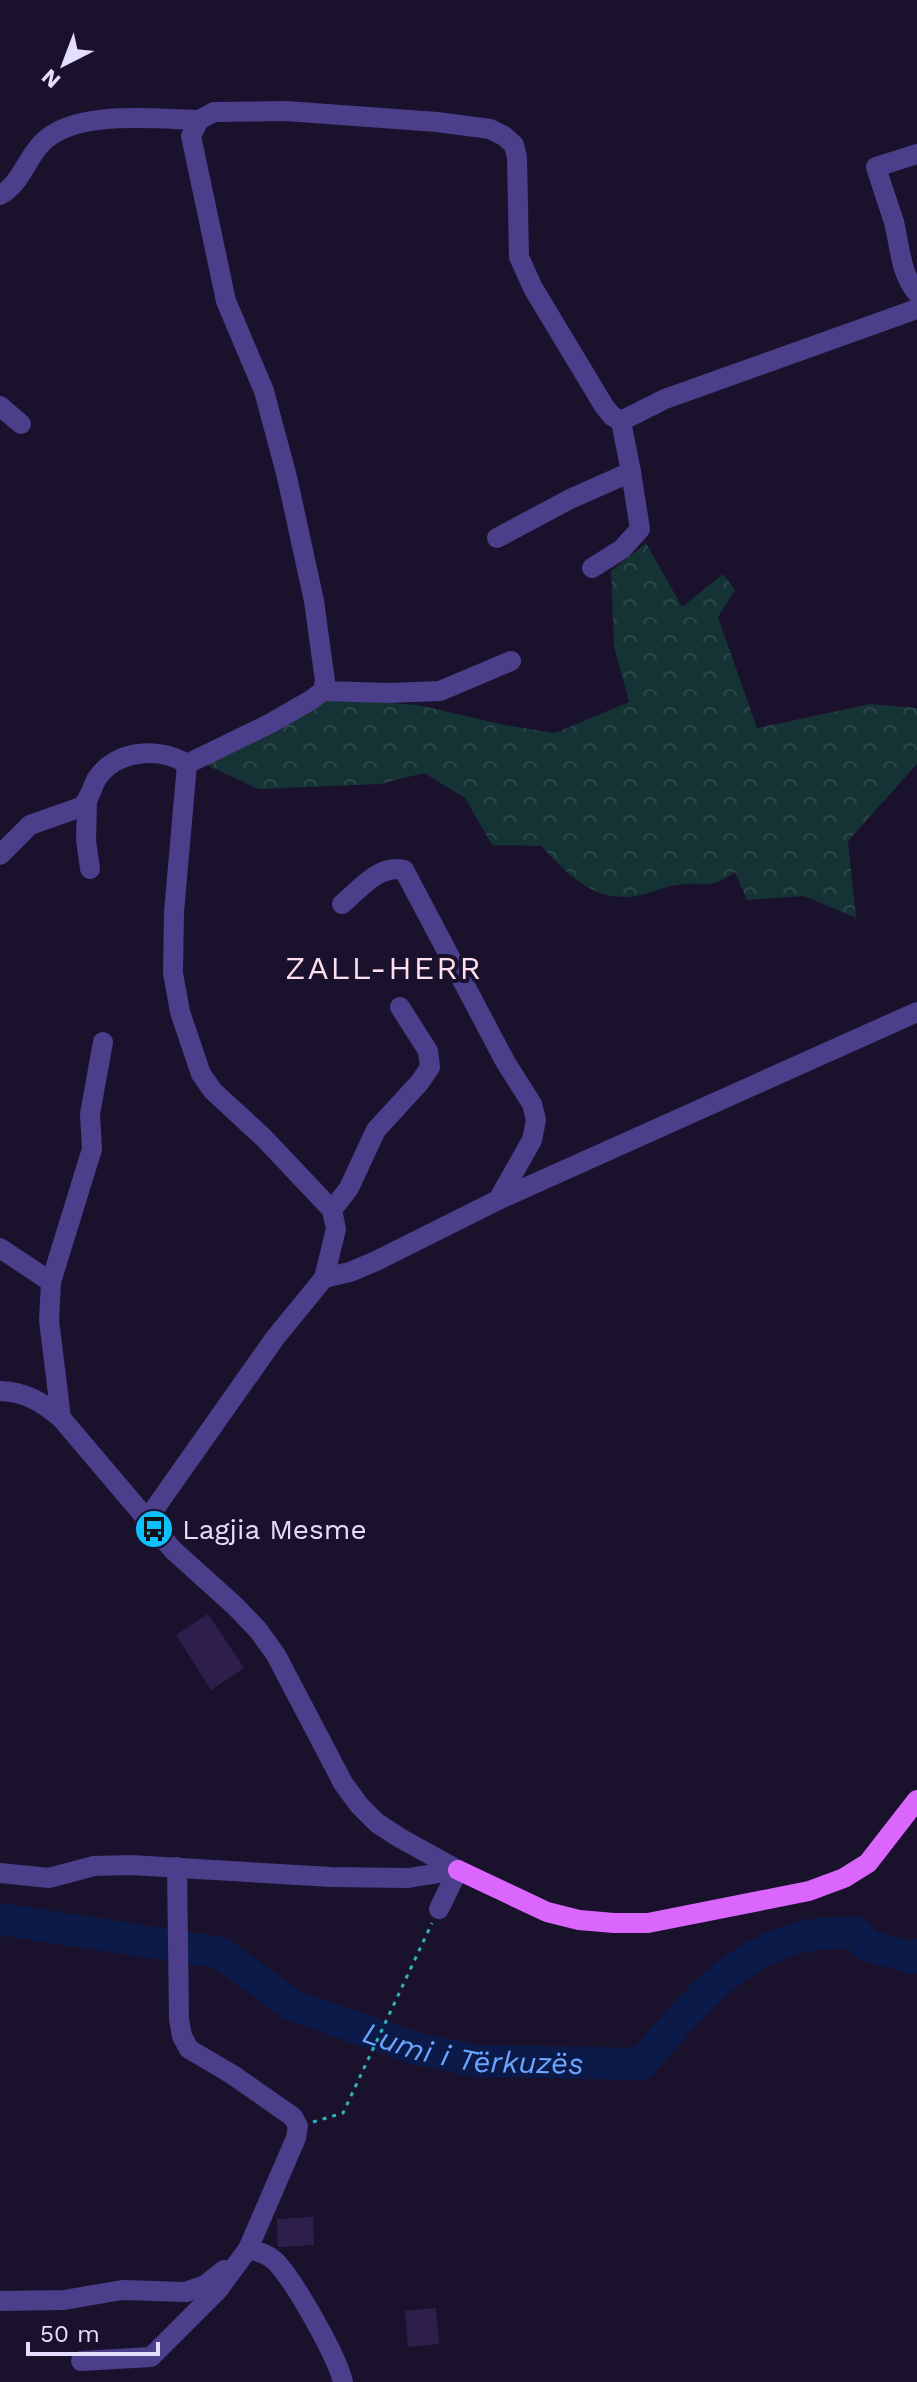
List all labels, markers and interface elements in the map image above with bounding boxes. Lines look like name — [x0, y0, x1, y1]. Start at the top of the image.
north arrow — [24, 24, 104, 104]
text: N — [37, 64, 65, 93]
district label: ZALL-HERR — [285, 949, 483, 987]
bus stop icon: Lagjia Mesme — [133, 1508, 175, 1550]
place label: Lagjia Mesme — [182, 1513, 367, 1546]
water label: Lumi i Tërkuzës — [359, 2014, 584, 2080]
scale bar — [28, 2306, 158, 2356]
text: 50 m — [40, 2320, 100, 2348]

